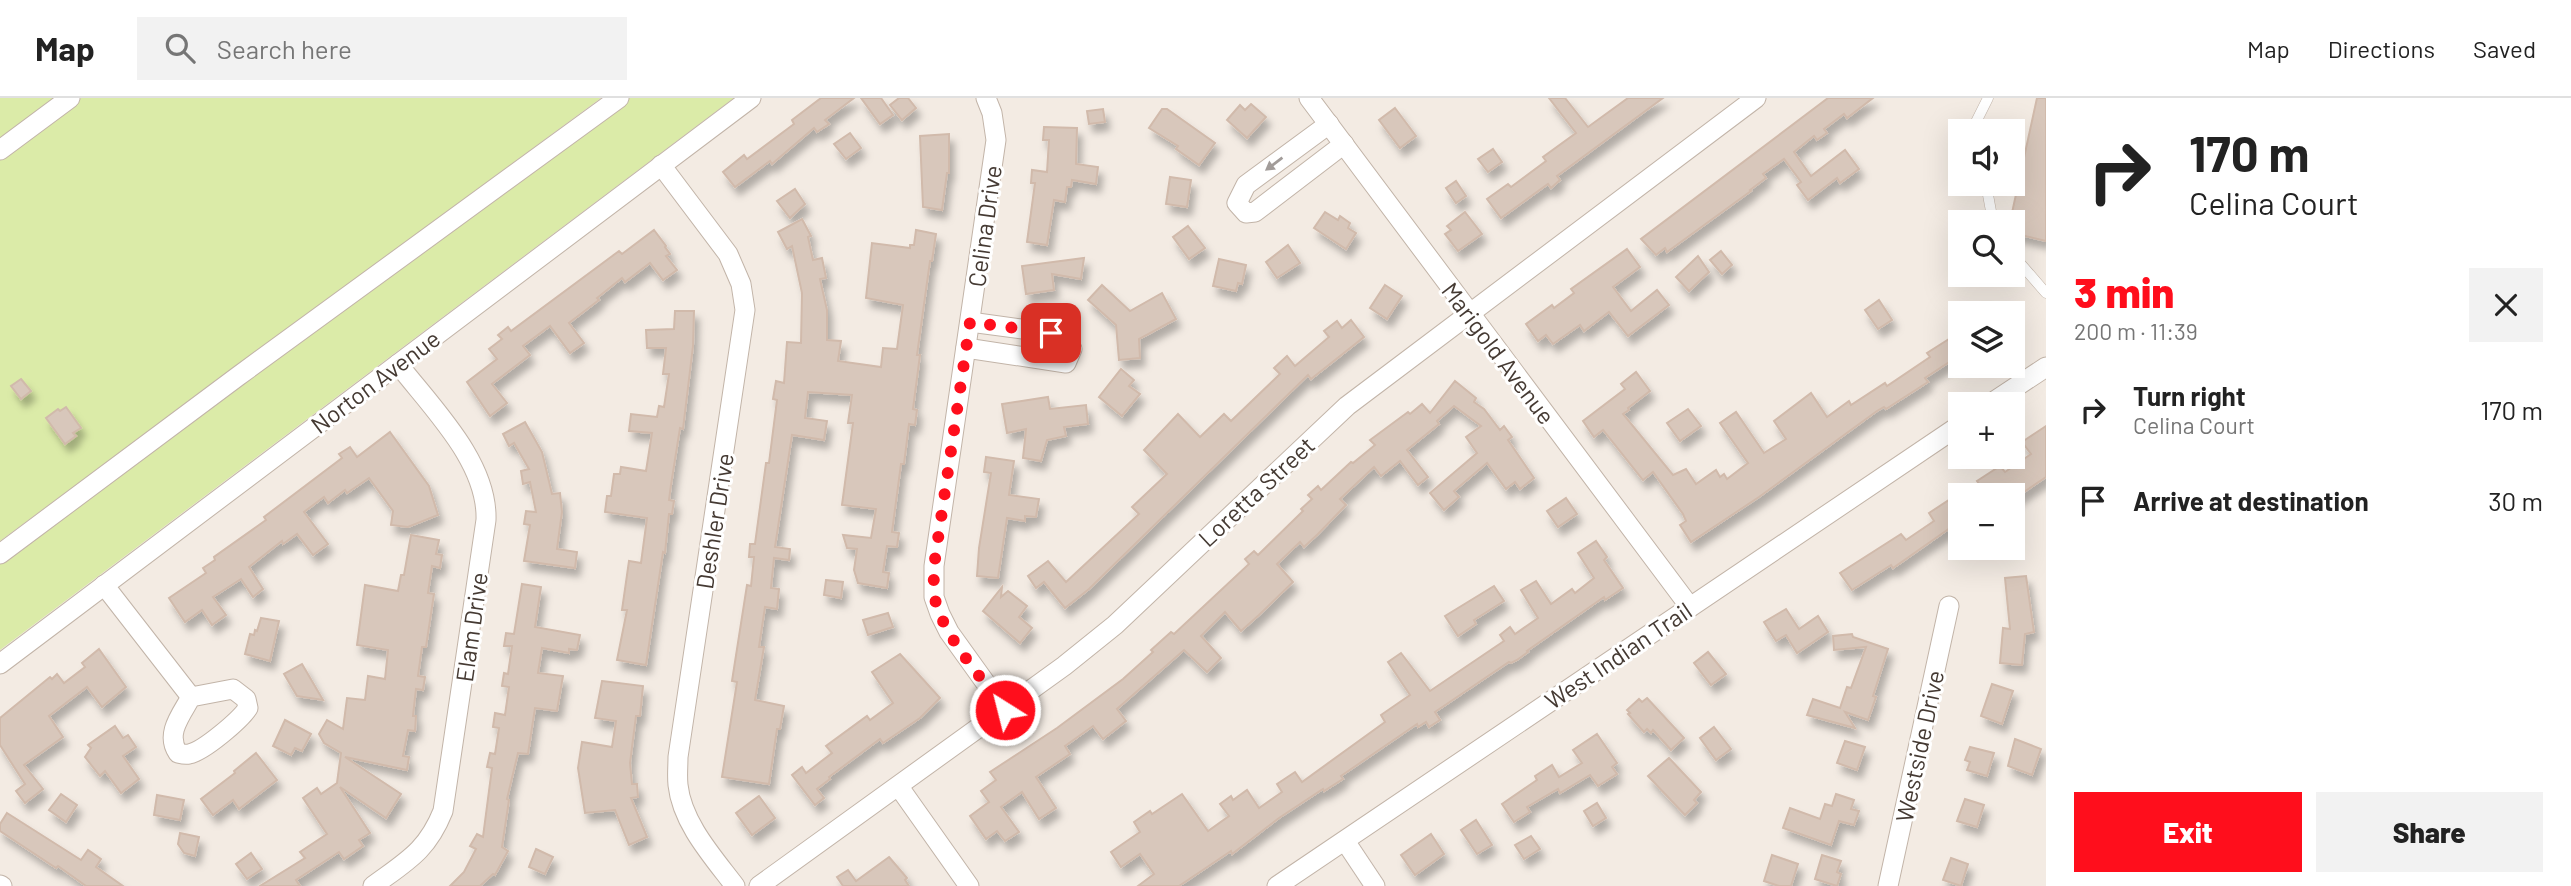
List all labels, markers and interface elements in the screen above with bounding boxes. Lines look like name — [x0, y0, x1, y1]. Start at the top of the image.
search box — [137, 17, 627, 80]
text: Map — [35, 28, 95, 68]
icon: search — [161, 29, 199, 67]
text: Search here — [217, 33, 352, 64]
text: Map — [2247, 34, 2290, 63]
text: Directions — [2328, 34, 2435, 63]
text: Saved — [2473, 34, 2536, 63]
map controls — [1948, 119, 2025, 560]
button: sound — [1948, 119, 2025, 196]
text: 170 m — [2189, 123, 2309, 182]
icon: right — [2074, 126, 2165, 217]
one-way arrow — [1264, 157, 1283, 171]
street label: Celina Drive — [961, 163, 1007, 289]
text: Celina Court — [2189, 183, 2359, 221]
button: search — [1948, 210, 2025, 287]
text: 3 min — [2074, 266, 2174, 316]
button: close — [2469, 268, 2543, 342]
street label: Marigold Avenue — [1436, 276, 1562, 430]
button: layers — [1948, 301, 2025, 378]
pin — [1021, 303, 1081, 363]
icon: arrive — [1032, 314, 1070, 352]
text: 200 m · 11:39 — [2074, 317, 2198, 345]
street label: Norton Avenue — [305, 323, 445, 439]
text: Turn right — [2133, 380, 2246, 411]
icon: right — [2074, 391, 2112, 429]
button: + — [1948, 392, 2025, 469]
text: 170 m — [2480, 394, 2543, 425]
text: Celina Court — [2133, 411, 2255, 439]
street label: Loretta Street — [1192, 430, 1320, 552]
street label: Deshler Drive — [689, 451, 739, 591]
icon: arrive — [2074, 482, 2112, 520]
button: − — [1948, 483, 2025, 560]
text: Arrive at destination — [2133, 485, 2369, 516]
text: 30 m — [2488, 485, 2543, 516]
street label: Elam Drive — [449, 570, 493, 684]
street label: West Indian Trail — [1539, 595, 1697, 715]
street label: Westside Drive — [1889, 667, 1949, 825]
position arrow — [968, 673, 1042, 747]
button: Exit — [2074, 792, 2302, 872]
button: Share — [2316, 792, 2543, 872]

